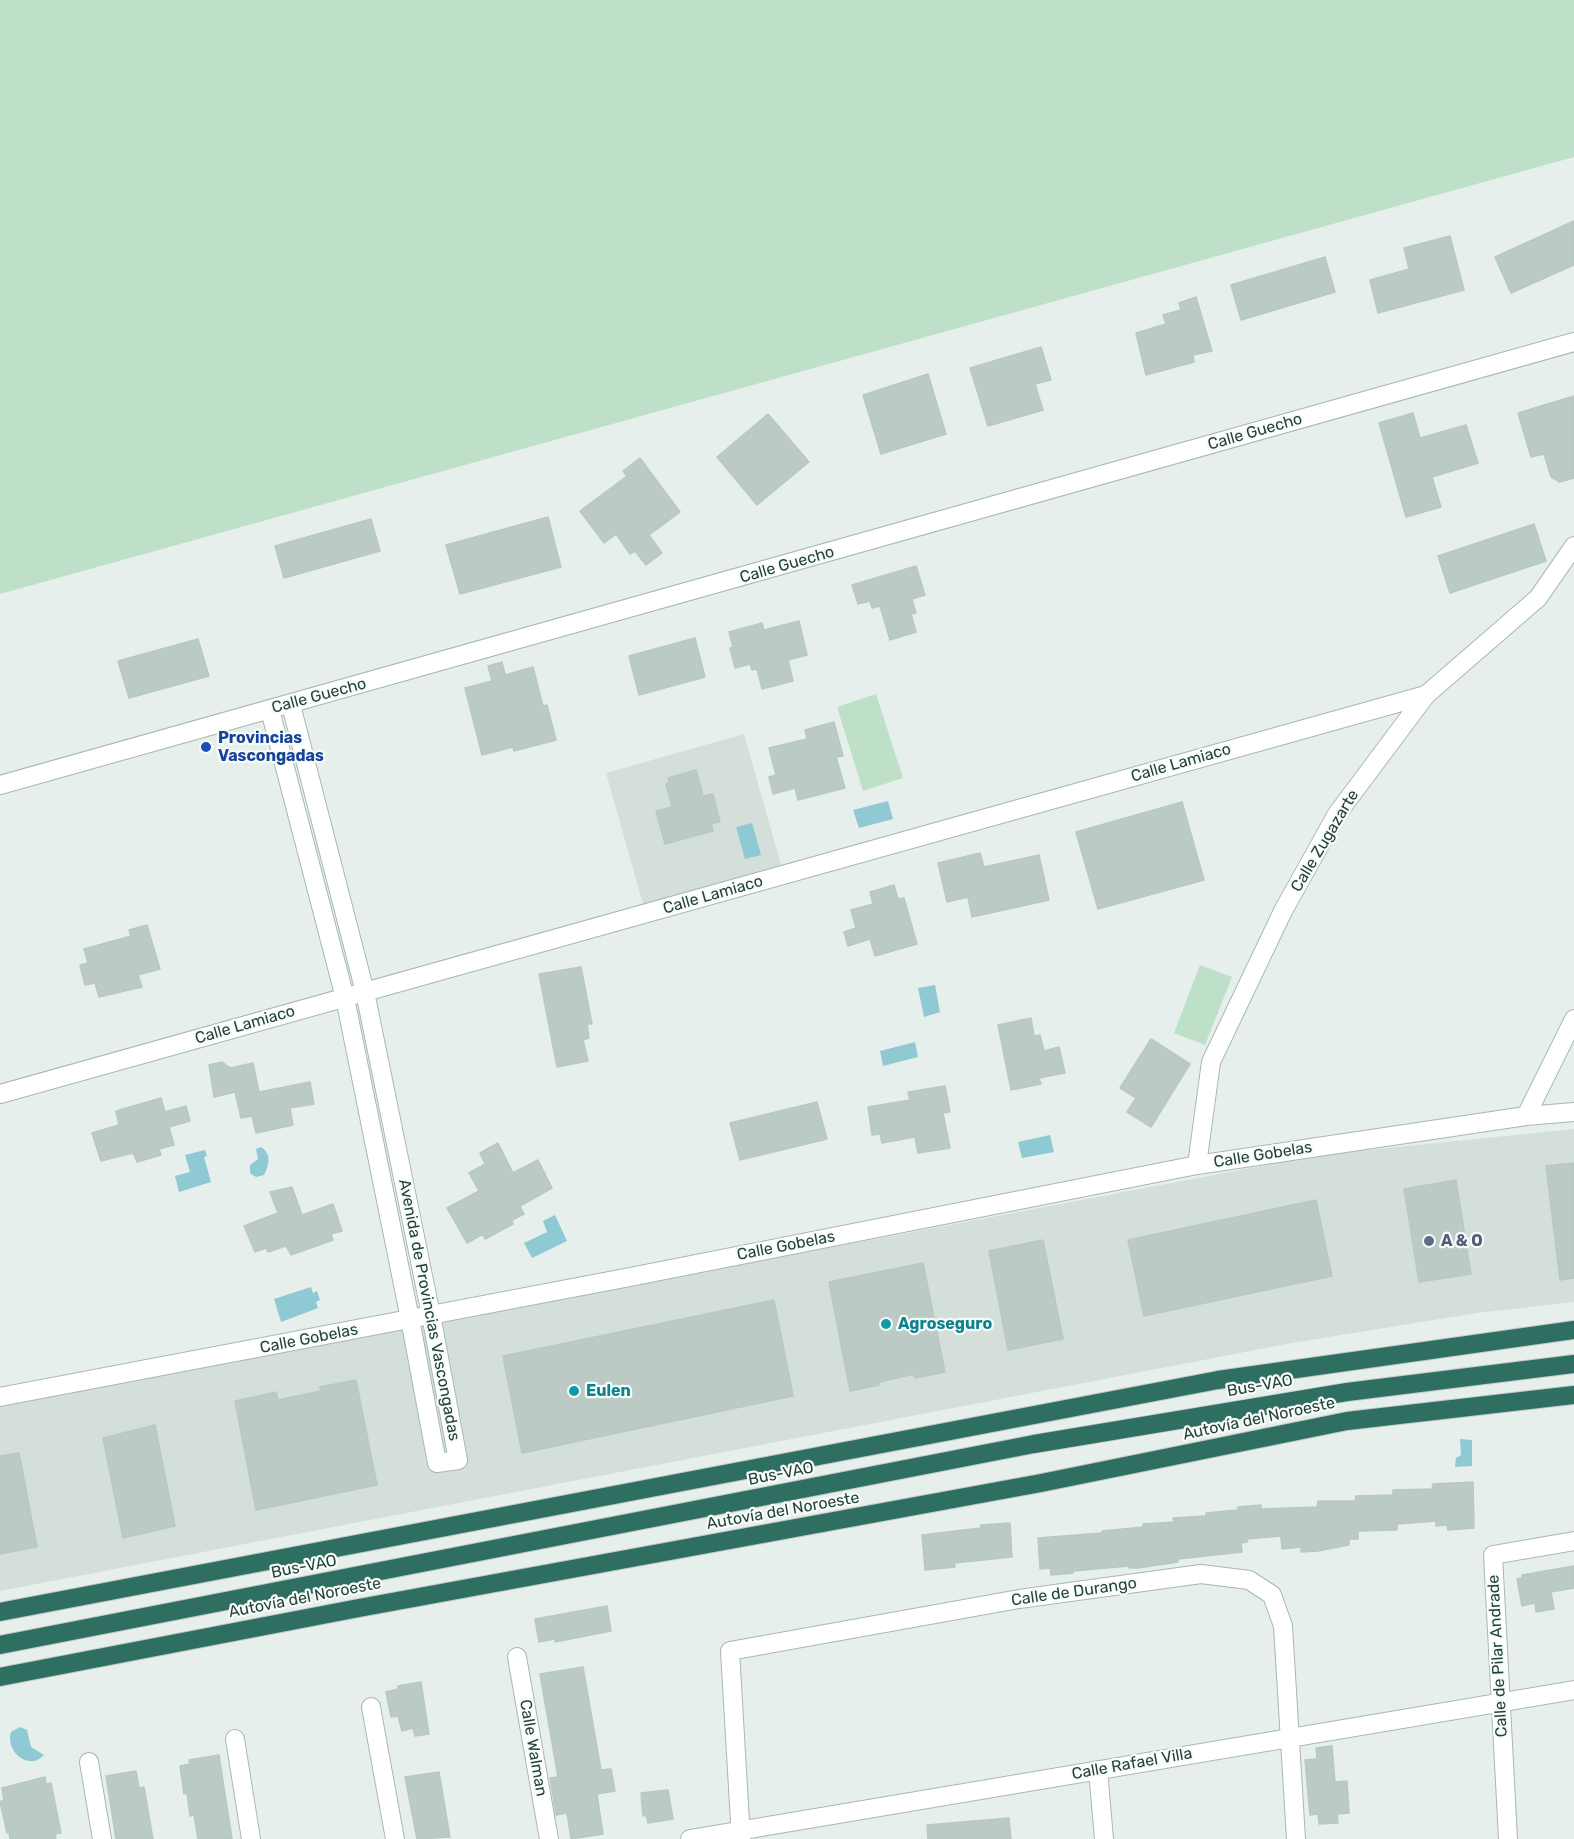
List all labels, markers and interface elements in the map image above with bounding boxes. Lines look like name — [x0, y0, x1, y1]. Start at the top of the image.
street label: Calle Guecho — [1206, 409, 1304, 455]
street label: Calle Guecho — [738, 542, 836, 588]
street label: Calle Guecho — [269, 674, 369, 718]
place label: Provincias Vascongadas — [218, 728, 324, 766]
marker: Provincias Vascongadas — [199, 740, 213, 754]
street label: Calle Lamiaco — [1129, 740, 1233, 786]
street label: Calle Zugazarte — [1287, 786, 1363, 896]
street label: Calle Lamiaco — [661, 872, 765, 918]
street label: Calle Lamiaco — [193, 1002, 297, 1048]
street label: Calle Gobelas — [1212, 1138, 1314, 1172]
street label: Avenida de Provincias Vascongadas — [394, 1177, 464, 1443]
street label: Calle Gobelas — [735, 1227, 837, 1265]
place label: A & O — [1441, 1231, 1483, 1251]
marker: A & O — [1422, 1234, 1436, 1248]
place label: Agroseguro — [898, 1314, 992, 1334]
marker: Agroseguro — [879, 1317, 893, 1331]
street label: Calle Gobelas — [258, 1320, 360, 1358]
street label: Bus-VAO — [1226, 1371, 1294, 1401]
place label: Eulen — [586, 1381, 631, 1401]
marker: Eulen — [567, 1384, 581, 1398]
street label: Autovía del Noroeste — [1181, 1394, 1337, 1444]
street label: Bus-VAO — [747, 1458, 815, 1490]
street label: Autovía del Noroeste — [705, 1488, 861, 1534]
street label: Bus-VAO — [270, 1551, 338, 1583]
street label: Autovía del Noroeste — [227, 1574, 383, 1622]
street label: Calle de Durango — [1010, 1574, 1138, 1610]
street label: Calle de Pilar Andrade — [1484, 1574, 1512, 1738]
street label: Calle Walman — [515, 1698, 551, 1798]
street label: Calle Rafael Villa — [1070, 1744, 1194, 1784]

